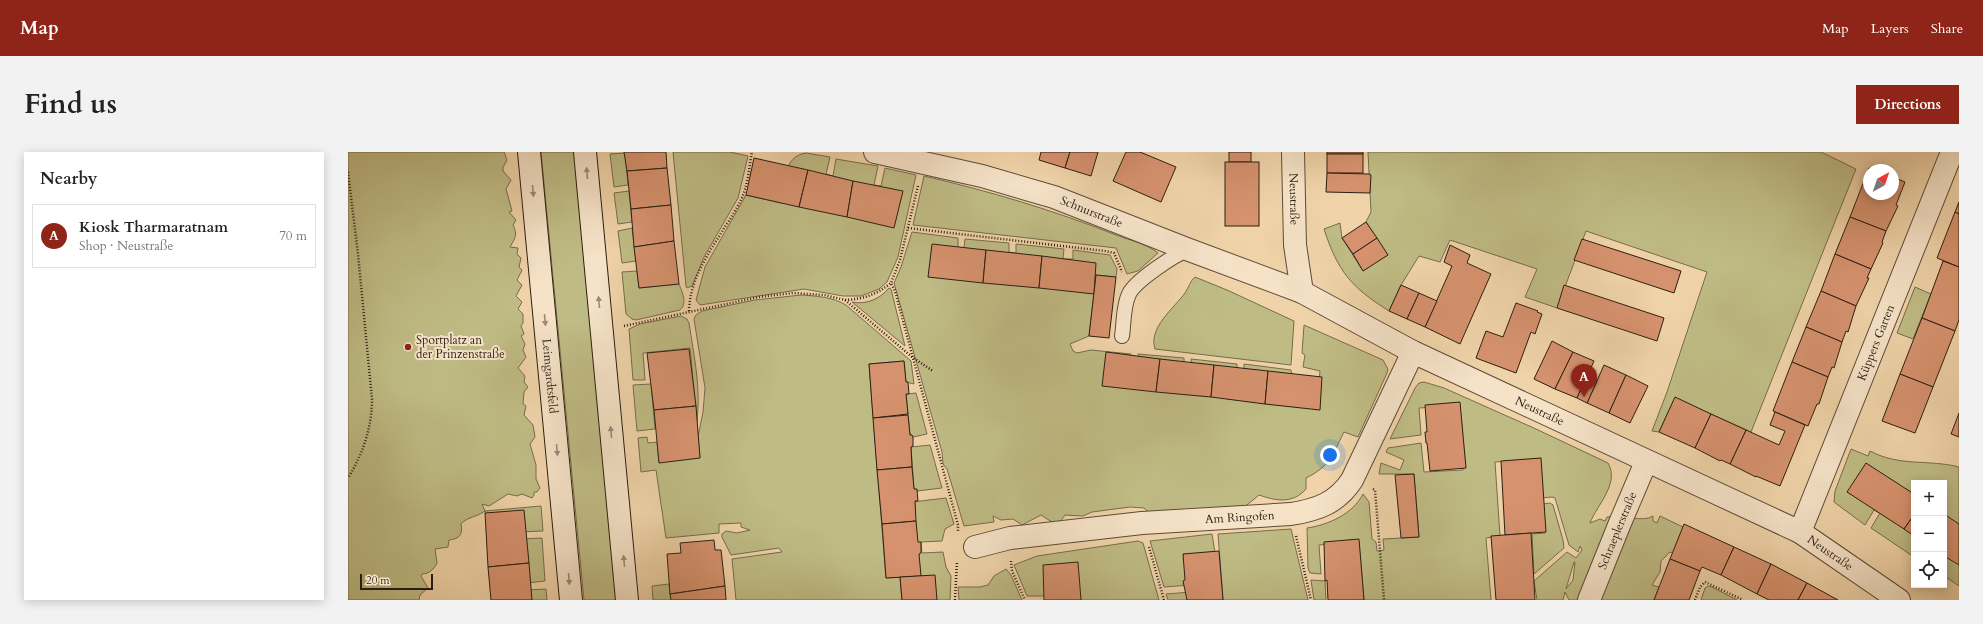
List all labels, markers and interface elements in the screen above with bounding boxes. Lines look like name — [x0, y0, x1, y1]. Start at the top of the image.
text: Map — [20, 15, 59, 41]
text: Map — [1822, 19, 1849, 38]
text: Layers — [1871, 19, 1909, 38]
text: Share — [1931, 19, 1963, 38]
text: Find us — [24, 85, 117, 123]
button: Directions — [1856, 85, 1959, 124]
north arrow — [1863, 164, 1899, 200]
text: Nearby — [40, 167, 97, 190]
one-way arrow — [583, 167, 590, 179]
street label: Neustraße — [1285, 173, 1303, 225]
one-way arrow — [529, 185, 536, 197]
street label: Schnurstraße — [1058, 192, 1125, 231]
text: Kiosk Tharmaratnam — [79, 217, 228, 237]
text: A — [49, 227, 59, 245]
text: 70 m — [279, 227, 307, 245]
text: Shop · Neustraße — [79, 237, 173, 255]
one-way arrow — [596, 296, 603, 308]
street label: Küppers Garten — [1853, 302, 1898, 383]
one-way arrow — [542, 314, 548, 326]
place label: Sportplatz an der Prinzenstraße — [416, 332, 505, 362]
street label: Leimgardtsfeld — [539, 338, 562, 415]
marker: Sportplatz an der Prinzenstraße — [403, 342, 413, 352]
pin: A — [1571, 364, 1597, 397]
street label: Neustraße — [1512, 393, 1567, 429]
one-way arrow — [608, 426, 615, 438]
one-way arrow — [554, 444, 560, 456]
your location — [1320, 445, 1340, 465]
map controls — [1911, 480, 1947, 588]
button: + — [1911, 480, 1947, 516]
street label: Schraeplerstraße — [1594, 489, 1640, 572]
street label: Am Ringofen — [1205, 507, 1275, 527]
button: − — [1911, 516, 1947, 552]
street label: Neustraße — [1804, 531, 1856, 574]
button: locate — [1911, 552, 1947, 588]
one-way arrow — [620, 555, 627, 567]
scale bar — [360, 572, 433, 591]
text: 20 m — [366, 573, 390, 588]
one-way arrow — [566, 573, 573, 585]

